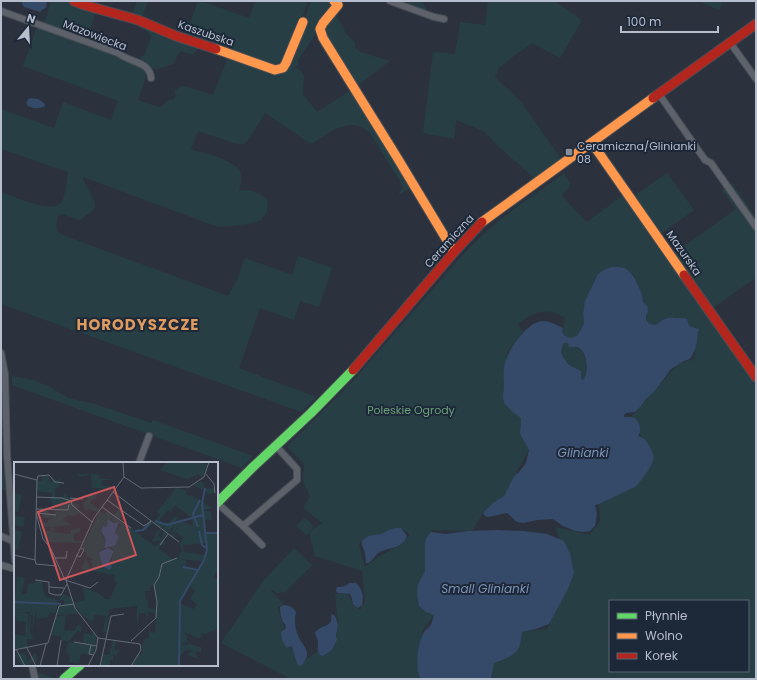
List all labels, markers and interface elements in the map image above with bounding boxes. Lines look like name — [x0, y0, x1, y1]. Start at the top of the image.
north arrow — [8, 8, 48, 48]
scale bar — [621, 8, 718, 34]
text: N — [25, 10, 38, 27]
text: 100 m — [627, 13, 661, 30]
street label: Mazowiecka — [61, 15, 129, 55]
street label: Kaszubska — [176, 16, 236, 50]
place label: Ceramiczna/Glinianki 08 — [577, 138, 696, 167]
marker: Ceramiczna/Glinianki 08 — [564, 147, 574, 157]
street label: Ceramiczna — [421, 211, 477, 271]
street label: Mazurska — [663, 227, 705, 279]
district label: HORODYSZCZE — [77, 314, 199, 335]
park label: Poleskie Ogrody — [367, 402, 456, 418]
water label: Glinianki — [558, 444, 609, 461]
inset map — [14, 462, 218, 666]
water label: Small Glinianki — [441, 580, 530, 597]
legend — [609, 600, 749, 672]
text: Płynnie — [645, 607, 687, 624]
text: Wolno — [645, 627, 683, 644]
text: Korek — [645, 647, 679, 664]

